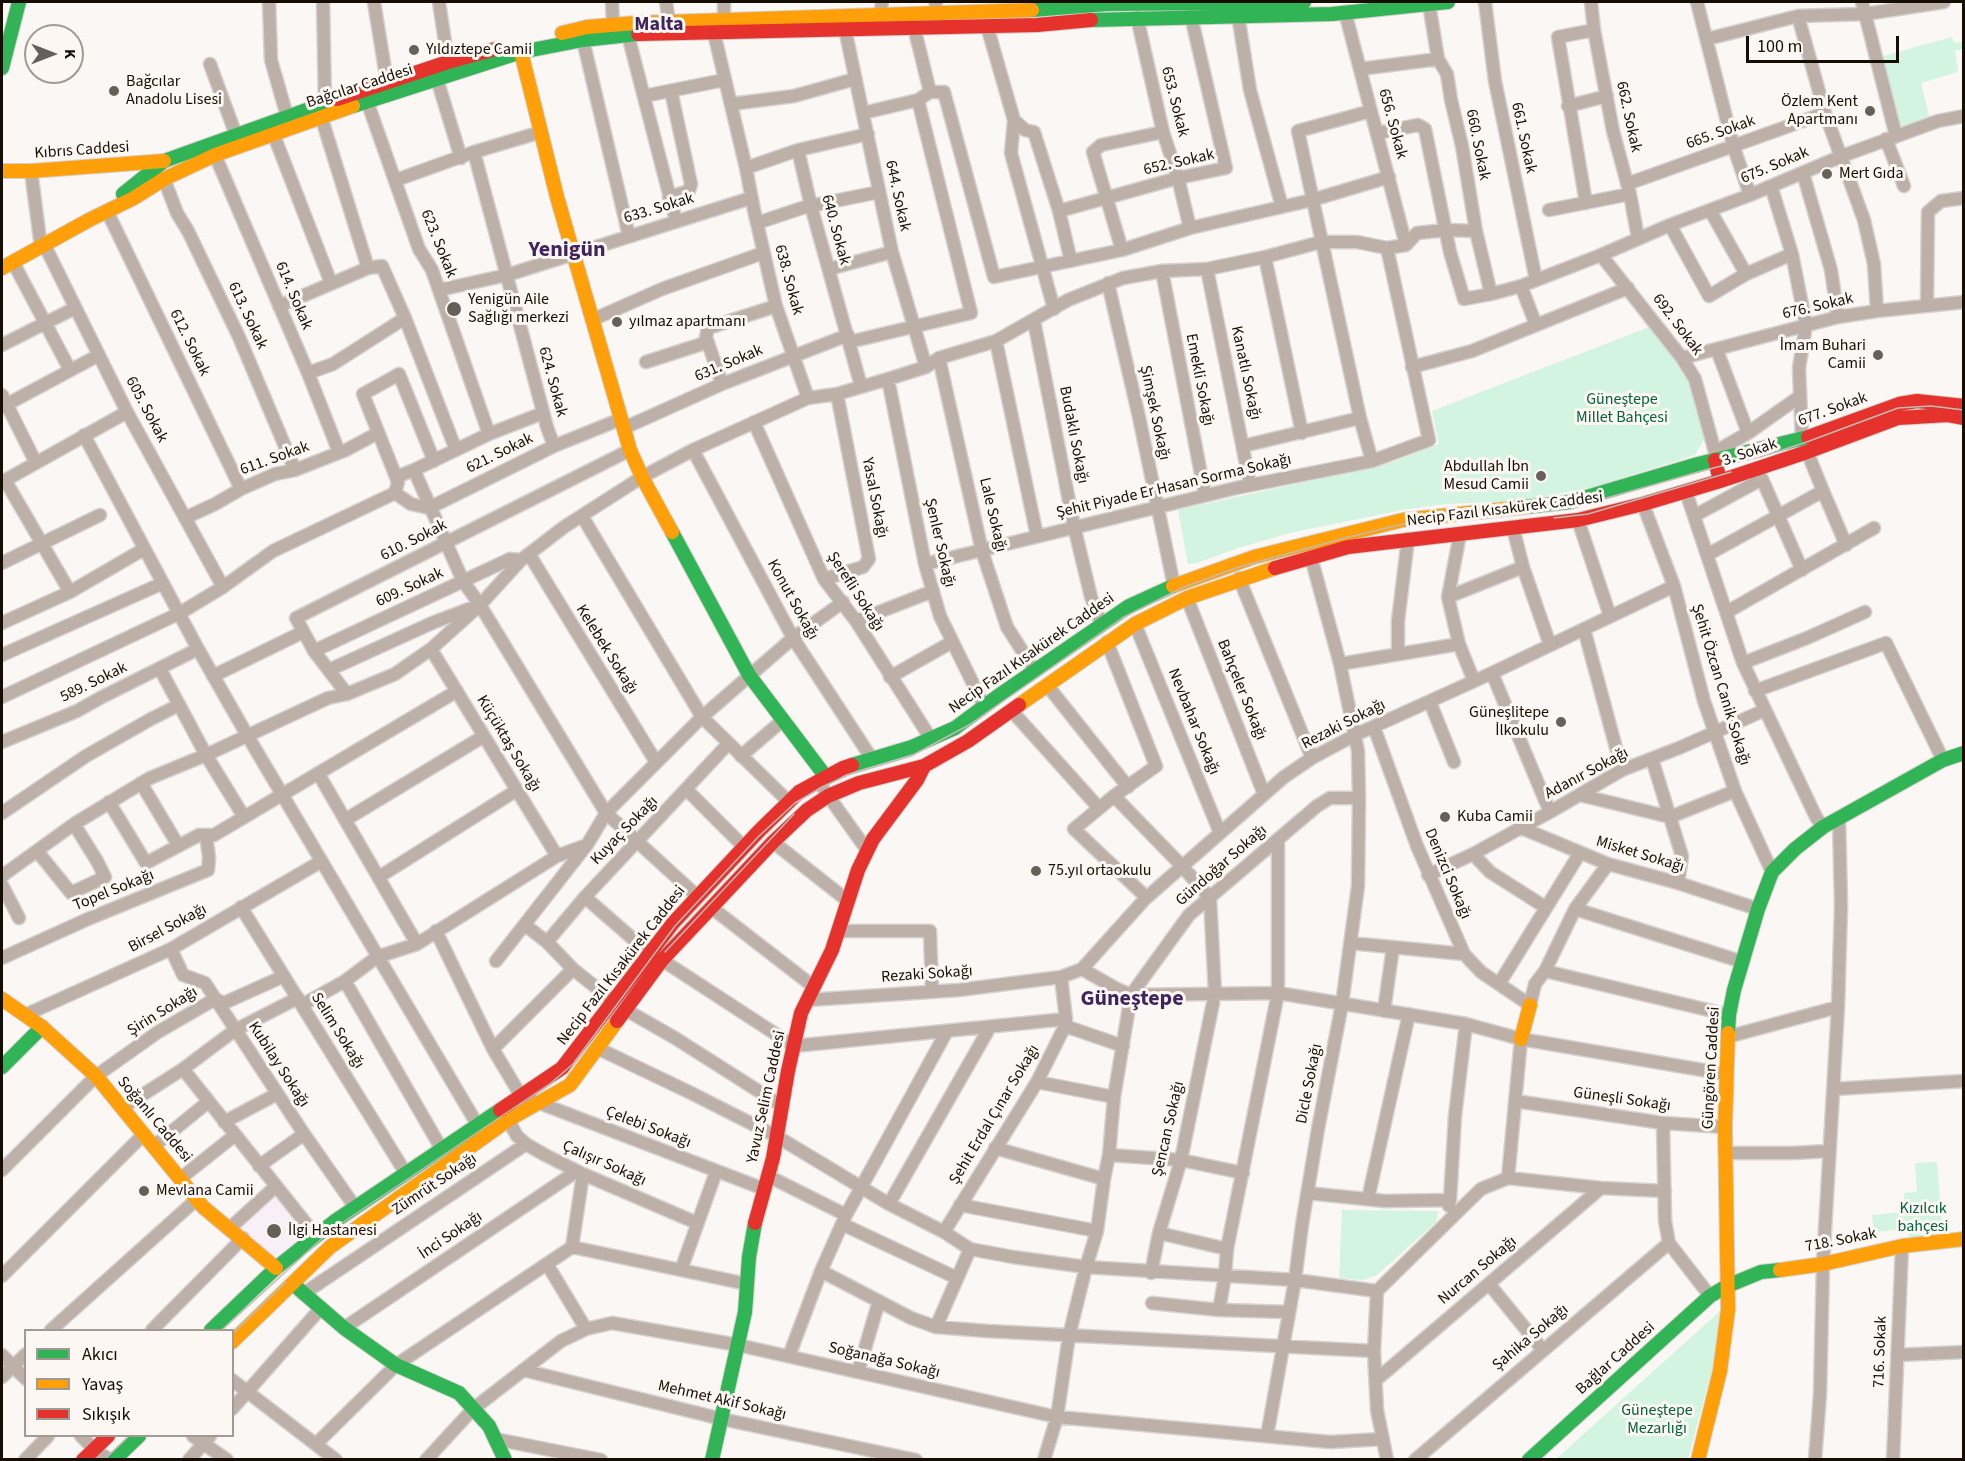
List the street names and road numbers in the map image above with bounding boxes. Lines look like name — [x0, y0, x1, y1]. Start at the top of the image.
street label: Bağcılar Caddesi — [304, 61, 416, 113]
street label: 653. Sokak — [1156, 65, 1192, 139]
street label: 662. Sokak — [1611, 80, 1645, 154]
street label: 656. Sokak — [1373, 87, 1411, 161]
street label: 661. Sokak — [1506, 101, 1540, 175]
street label: 660. Sokak — [1461, 108, 1493, 182]
street label: 665. Sokak — [1684, 112, 1758, 154]
street label: Kıbrıs Caddesi — [34, 138, 130, 164]
street label: 675. Sokak — [1738, 143, 1812, 189]
street label: 652. Sokak — [1142, 146, 1216, 180]
street label: 644. Sokak — [880, 159, 914, 233]
street label: 633. Sokak — [622, 189, 696, 229]
street label: 640. Sokak — [816, 193, 854, 267]
street label: 623. Sokak — [416, 207, 460, 281]
street label: 638. Sokak — [769, 243, 807, 317]
street label: 614. Sokak — [270, 259, 316, 333]
street label: 613. Sokak — [223, 279, 271, 353]
street label: 692. Sokak — [1648, 290, 1706, 360]
street label: 676. Sokak — [1781, 290, 1855, 324]
street label: 612. Sokak — [165, 306, 213, 380]
street label: Kanatlı Sokağı — [1226, 324, 1264, 422]
street label: Emekli Sokağı — [1181, 332, 1217, 428]
street label: 631. Sokak — [692, 341, 766, 387]
street label: 624. Sokak — [533, 345, 571, 419]
street label: Şimşek Sokağı — [1135, 364, 1173, 462]
street label: 605. Sokak — [121, 374, 171, 446]
street label: Budaklı Sokağı — [1054, 384, 1092, 486]
street label: 677. Sokak — [1796, 389, 1870, 431]
street label: 621. Sokak — [463, 430, 537, 478]
street label: 3. Sokak — [1720, 435, 1780, 471]
street label: 611. Sokak — [238, 438, 312, 480]
street label: Şehit Piyade Er Hasan Sorma Sokağı — [1055, 451, 1293, 523]
street label: Yasal Sokağı — [857, 456, 891, 540]
street label: Lale Sokağı — [974, 476, 1010, 554]
street label: Necip Fazıl Kısakürek Caddesi — [1406, 488, 1604, 532]
street label: Şenler Sokağı — [919, 496, 959, 590]
street label: 610. Sokak — [378, 516, 450, 566]
street label: Şerefli Sokağı — [822, 549, 888, 635]
street label: Konut Sokağı — [762, 556, 822, 644]
street label: 609. Sokak — [373, 564, 447, 612]
street label: Necip Fazıl Kısakürek Caddesi — [946, 590, 1118, 718]
street label: Kelebek Sokağı — [571, 602, 641, 698]
street label: Şehit Özcan Canik Sokağı — [1686, 602, 1754, 768]
street label: Bahçeler Sokağı — [1212, 637, 1270, 743]
street label: 589. Sokak — [57, 659, 131, 707]
street label: Nevbahar Sokağı — [1163, 666, 1223, 778]
street label: Küçüktaş Sokağı — [472, 692, 544, 796]
street label: Rezaki Sokağı — [1299, 696, 1389, 754]
street label: Adanır Sokağı — [1542, 744, 1632, 804]
street label: Kuyaç Sokağı — [587, 792, 663, 870]
street label: Gündoğar Sokağı — [1172, 821, 1272, 911]
street label: Denizci Sokağı — [1419, 826, 1475, 922]
street label: Misket Sokağı — [1594, 832, 1686, 878]
street label: Topel Sokağı — [71, 866, 157, 916]
street label: Necip Fazıl Kısakürek Caddesi — [554, 882, 690, 1050]
street label: Birsel Sokağı — [126, 900, 210, 958]
street label: Rezaki Sokağı — [881, 962, 973, 988]
street label: Şirin Sokağı — [124, 983, 202, 1041]
street label: Selim Sokağı — [306, 989, 368, 1073]
street label: Güngören Caddesi — [1699, 1006, 1725, 1130]
street label: Kubilay Sokağı — [243, 1019, 313, 1111]
street label: Yavuz Selim Caddesi — [744, 1029, 790, 1165]
street label: Şehit Erdal Çınar Sokağı — [946, 1042, 1044, 1188]
street label: Dicle Sokağı — [1293, 1042, 1327, 1126]
street label: Soğanlı Caddesi — [112, 1073, 196, 1167]
street label: Şencan Sokağı — [1149, 1079, 1189, 1179]
street label: Güneşli Sokağı — [1572, 1084, 1672, 1116]
street label: Çelebi Sokağı — [602, 1103, 694, 1153]
street label: Çalışır Sokağı — [559, 1137, 649, 1191]
street label: Zümrüt Sokağı — [389, 1150, 481, 1220]
street label: İnci Sokağı — [416, 1208, 486, 1264]
street label: 718. Sokak — [1804, 1225, 1878, 1257]
street label: Nurcan Sokağı — [1435, 1233, 1521, 1309]
street label: Şahika Sokağı — [1489, 1301, 1573, 1375]
street label: 716. Sokak — [1870, 1316, 1892, 1388]
street label: Bağlar Caddesi — [1572, 1318, 1660, 1400]
street label: Soğanağa Sokağı — [826, 1339, 942, 1383]
street label: Mehmet Akif Sokağı — [656, 1377, 788, 1425]

